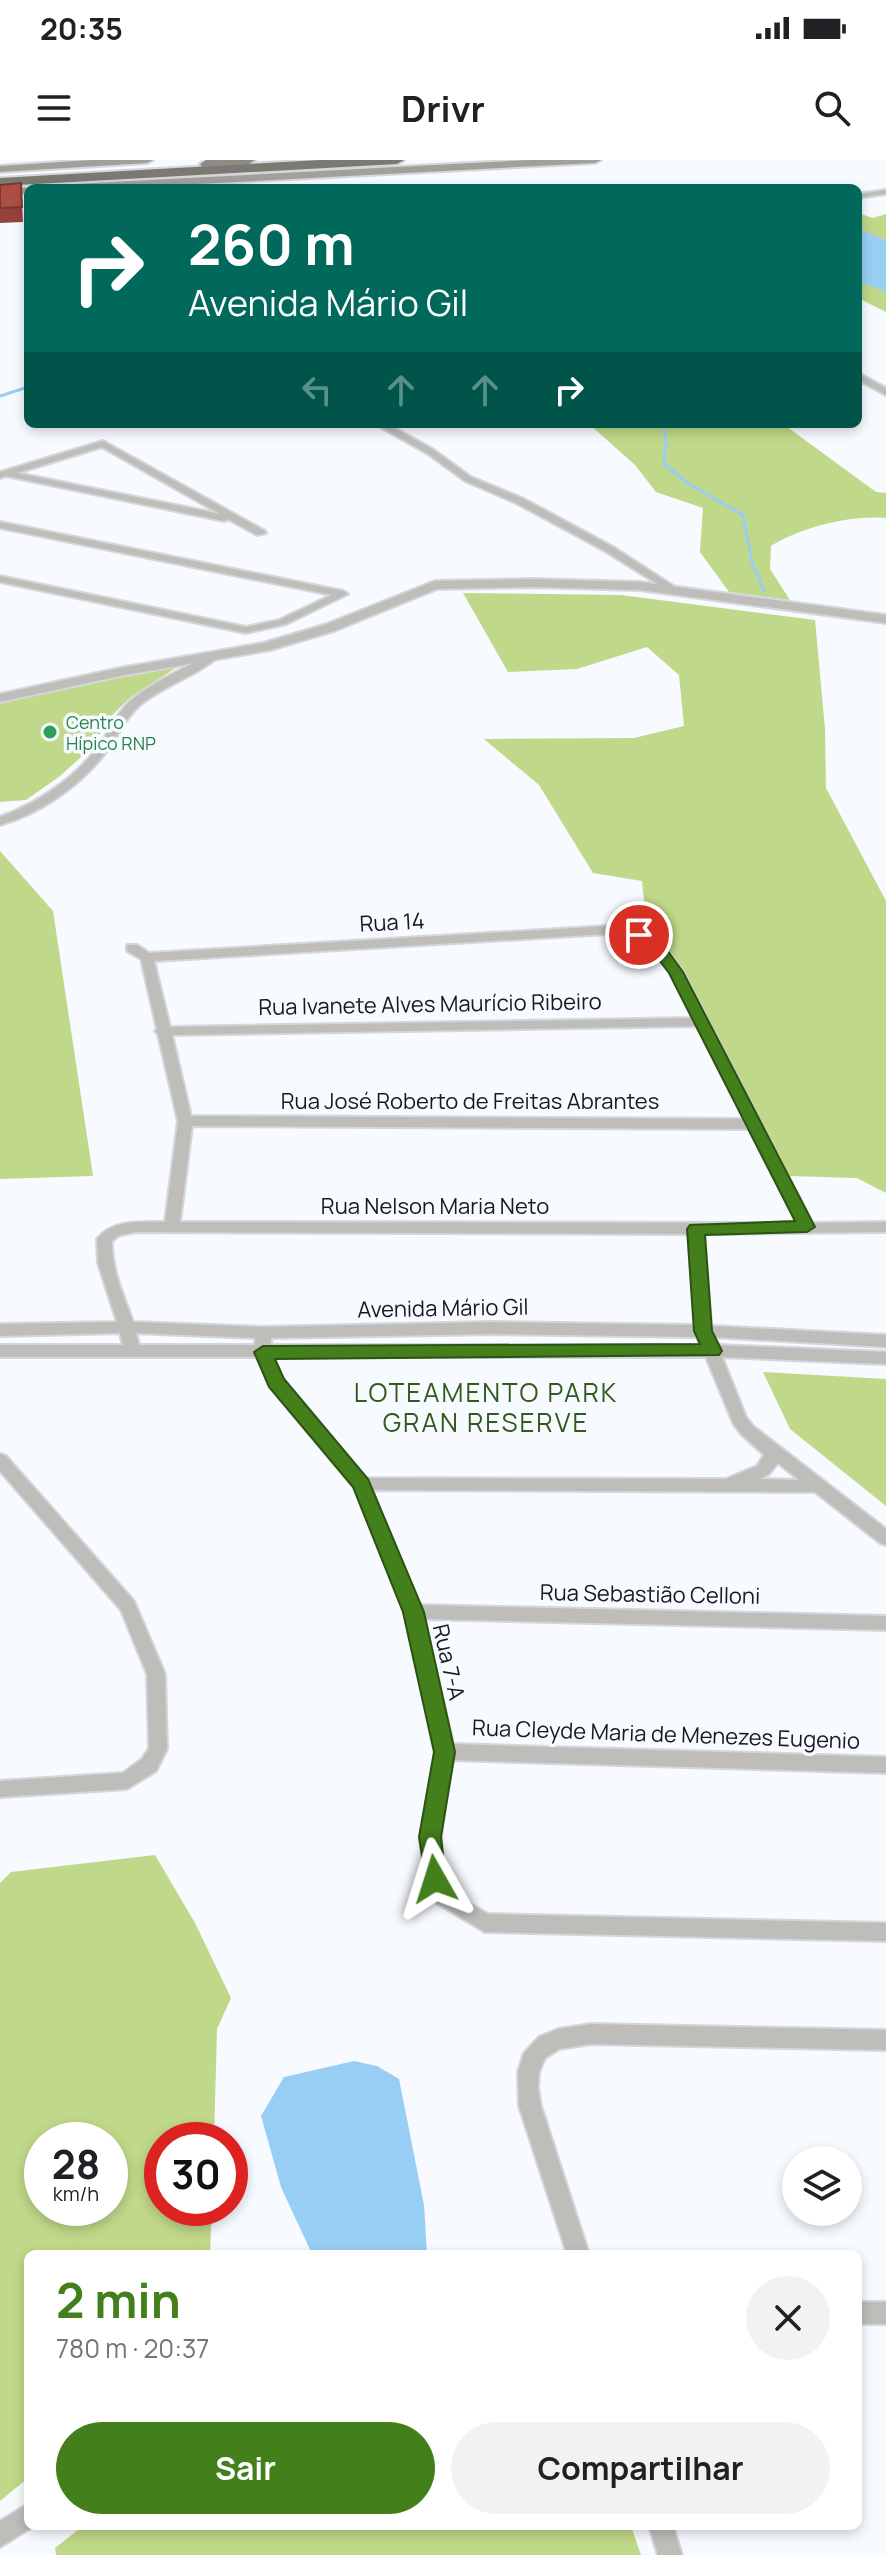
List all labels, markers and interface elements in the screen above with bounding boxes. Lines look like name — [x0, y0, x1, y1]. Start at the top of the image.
text: 20:35 — [40, 8, 123, 49]
text: Drivr — [401, 84, 485, 133]
icon: menu — [32, 86, 76, 130]
icon: search — [810, 86, 854, 130]
text: 260 m — [188, 205, 355, 282]
icon: right — [56, 216, 160, 320]
text: Avenida Mário Gil — [188, 278, 468, 327]
icon: left — [295, 368, 339, 412]
icon: ahead — [379, 368, 423, 412]
icon: ahead — [463, 368, 507, 412]
icon: right — [547, 368, 591, 412]
place label: Centro Hípico RNP — [66, 710, 156, 755]
marker: Centro Hípico RNP — [41, 723, 59, 741]
pin — [605, 901, 673, 969]
street label: Rua 14 — [359, 905, 425, 939]
icon: arrive — [617, 913, 661, 957]
street label: Rua lvanete Alves Maurício Ribeiro — [258, 986, 602, 1022]
street label: Rua José Roberto de Freitas Abrantes — [281, 1086, 659, 1116]
street label: Rua Nelson Maria Neto — [321, 1191, 549, 1221]
street label: Avenida Mário Gil — [357, 1292, 529, 1324]
district label: LOTEAMENTO PARK GRAN RESERVE — [354, 1374, 618, 1440]
street label: Rua Sebastião Celloni — [540, 1577, 760, 1611]
street label: Rua 7-A — [426, 1621, 472, 1703]
street label: Rua Cleyde Maria de Menezes Eugenio — [472, 1712, 860, 1756]
position arrow — [393, 1837, 477, 1921]
speed limit sign: 30 — [144, 2122, 248, 2226]
text: 28 — [52, 2136, 100, 2191]
map controls — [782, 2146, 862, 2226]
button: layers — [782, 2146, 862, 2226]
text: km/h — [53, 2180, 99, 2207]
text: 2 min — [56, 2267, 181, 2332]
button: close — [746, 2276, 830, 2360]
text: 780 m · 20:37 — [56, 2330, 209, 2366]
button: Sair — [56, 2422, 435, 2514]
button: Compartilhar — [451, 2422, 830, 2514]

